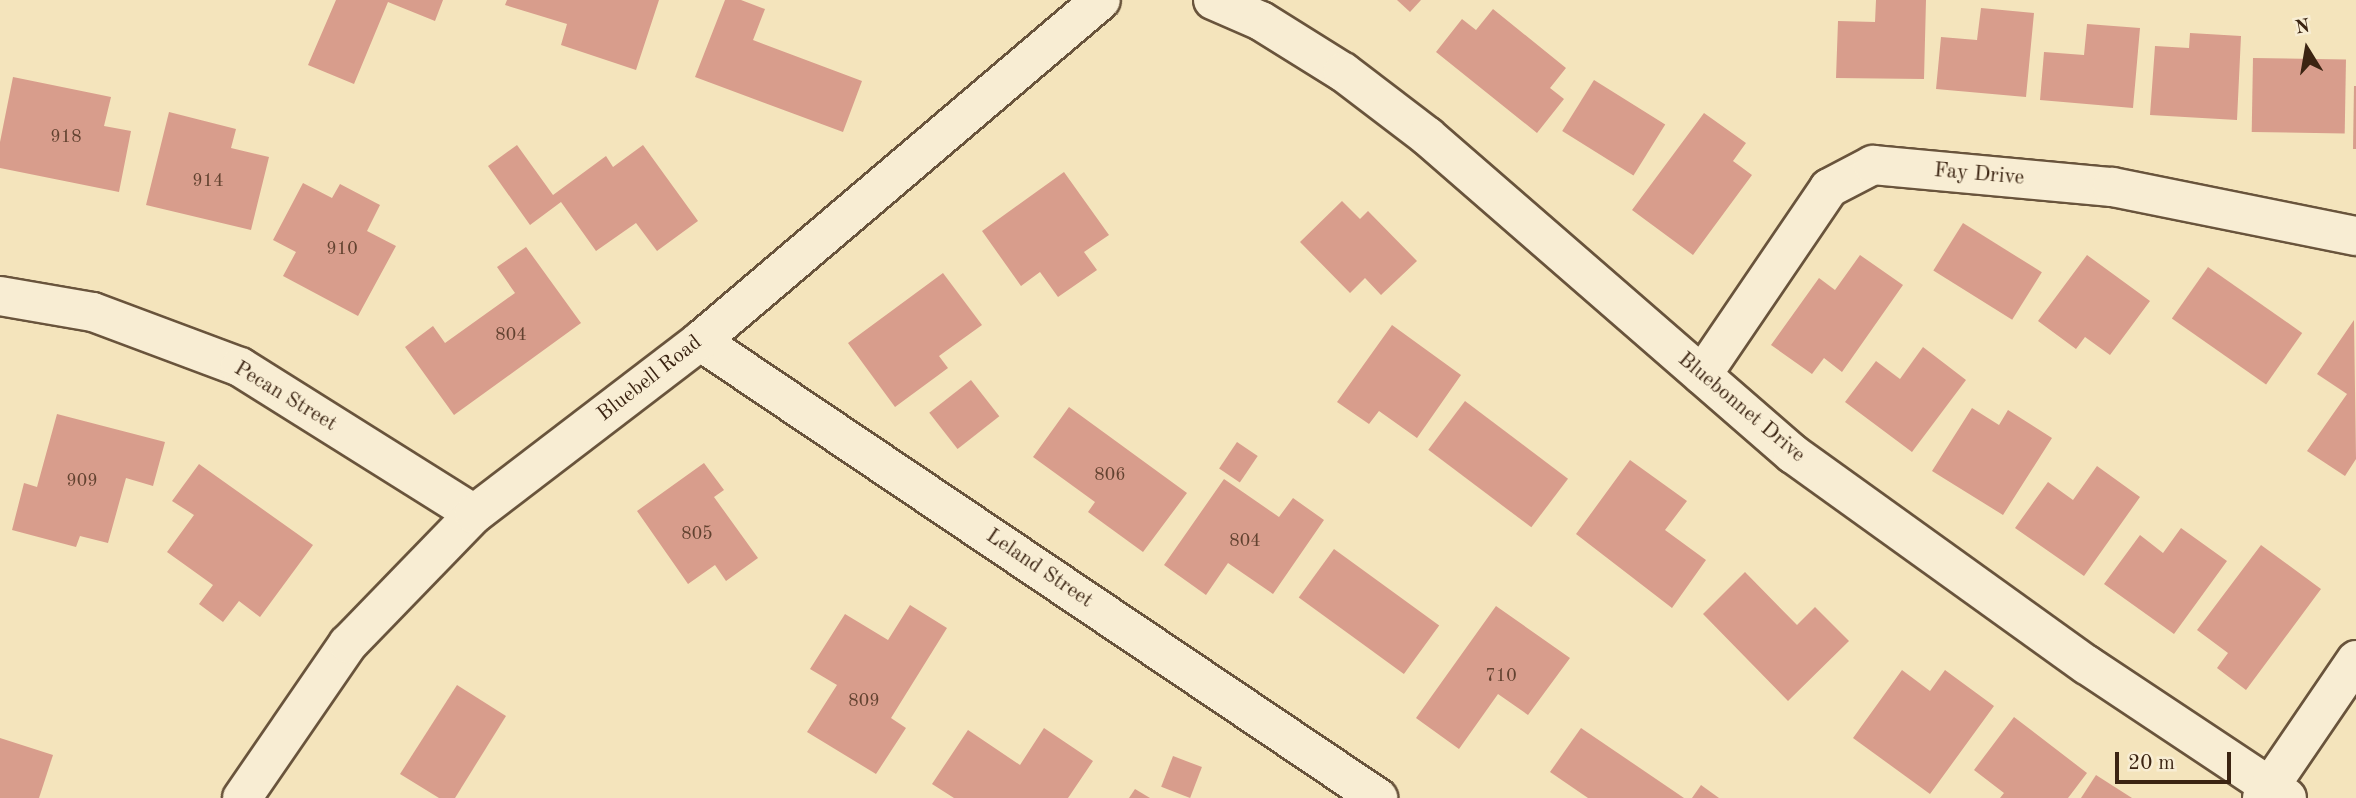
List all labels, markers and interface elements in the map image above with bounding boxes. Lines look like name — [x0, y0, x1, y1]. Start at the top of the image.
north arrow — [2272, 14, 2342, 84]
text: N — [2294, 17, 2312, 39]
house number: 918 — [50, 126, 82, 148]
street label: Fay Drive — [1933, 159, 2025, 191]
house number: 914 — [192, 170, 224, 192]
house number: 910 — [326, 238, 358, 260]
house number: 804 — [495, 324, 527, 346]
street label: Bluebell Road — [593, 330, 707, 428]
street label: Bluebonnet Drive — [1672, 347, 1810, 469]
street label: Pecan Street — [229, 357, 341, 437]
house number: 806 — [1094, 464, 1126, 486]
house number: 909 — [66, 470, 98, 492]
house number: 805 — [681, 523, 713, 545]
street label: Leland Street — [981, 524, 1097, 614]
house number: 804 — [1229, 530, 1261, 552]
house number: 710 — [1485, 665, 1517, 687]
house number: 809 — [848, 690, 880, 712]
scale bar — [2118, 738, 2234, 782]
text: 20 m — [2128, 753, 2175, 774]

